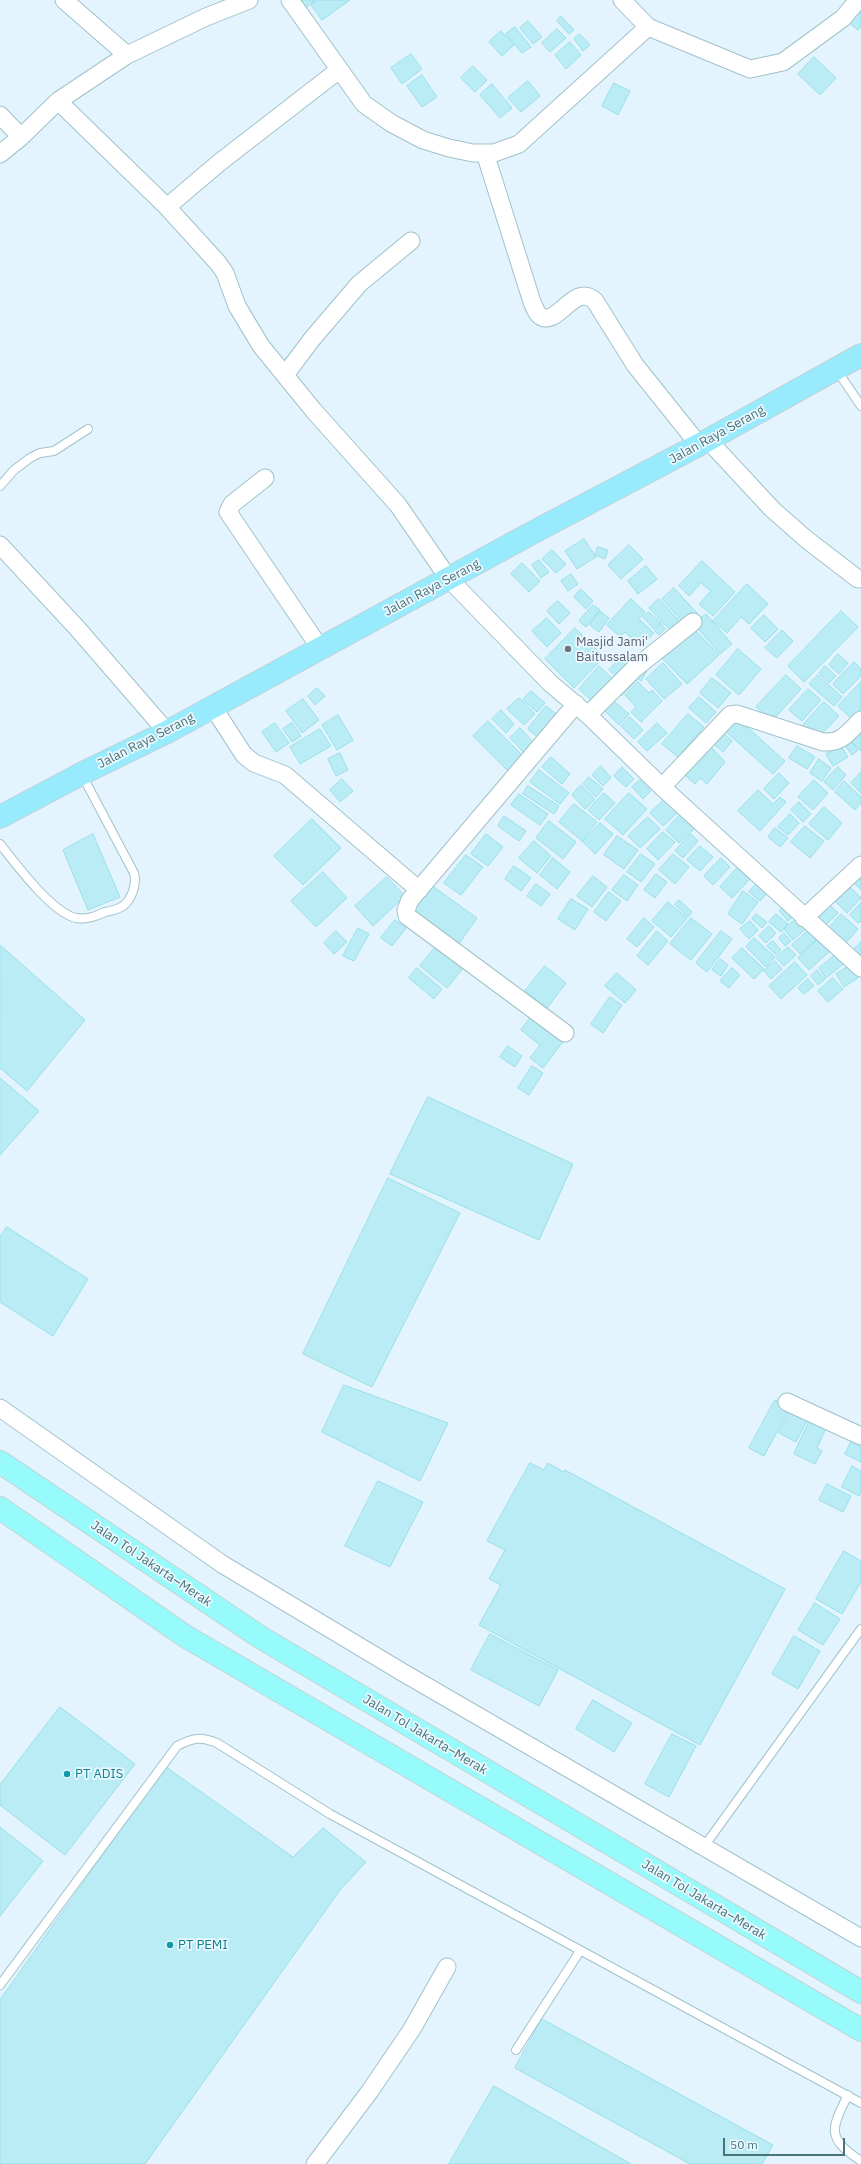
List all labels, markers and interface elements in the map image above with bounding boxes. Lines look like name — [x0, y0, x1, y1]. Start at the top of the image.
street label: Jalan Raya Serang — [667, 402, 767, 468]
street label: Jalan Raya Serang — [381, 556, 483, 620]
place label: Masjid Jami' Baitussalam — [576, 634, 648, 665]
marker: Masjid Jami' Baitussalam — [563, 644, 573, 654]
street label: Jalan Raya Serang — [95, 710, 197, 772]
street label: Jalan Tol Jakarta–Merak — [88, 1518, 214, 1610]
street label: Jalan Tol Jakarta–Merak — [360, 1692, 490, 1778]
place label: PT ADIS — [75, 1766, 123, 1782]
marker: PT ADIS — [62, 1769, 72, 1779]
street label: Jalan Tol Jakarta–Merak — [639, 1857, 769, 1943]
place label: PT PEMI — [178, 1937, 228, 1953]
marker: PT PEMI — [165, 1940, 175, 1950]
scale bar — [725, 2130, 847, 2156]
text: 50 m — [730, 2137, 758, 2152]

